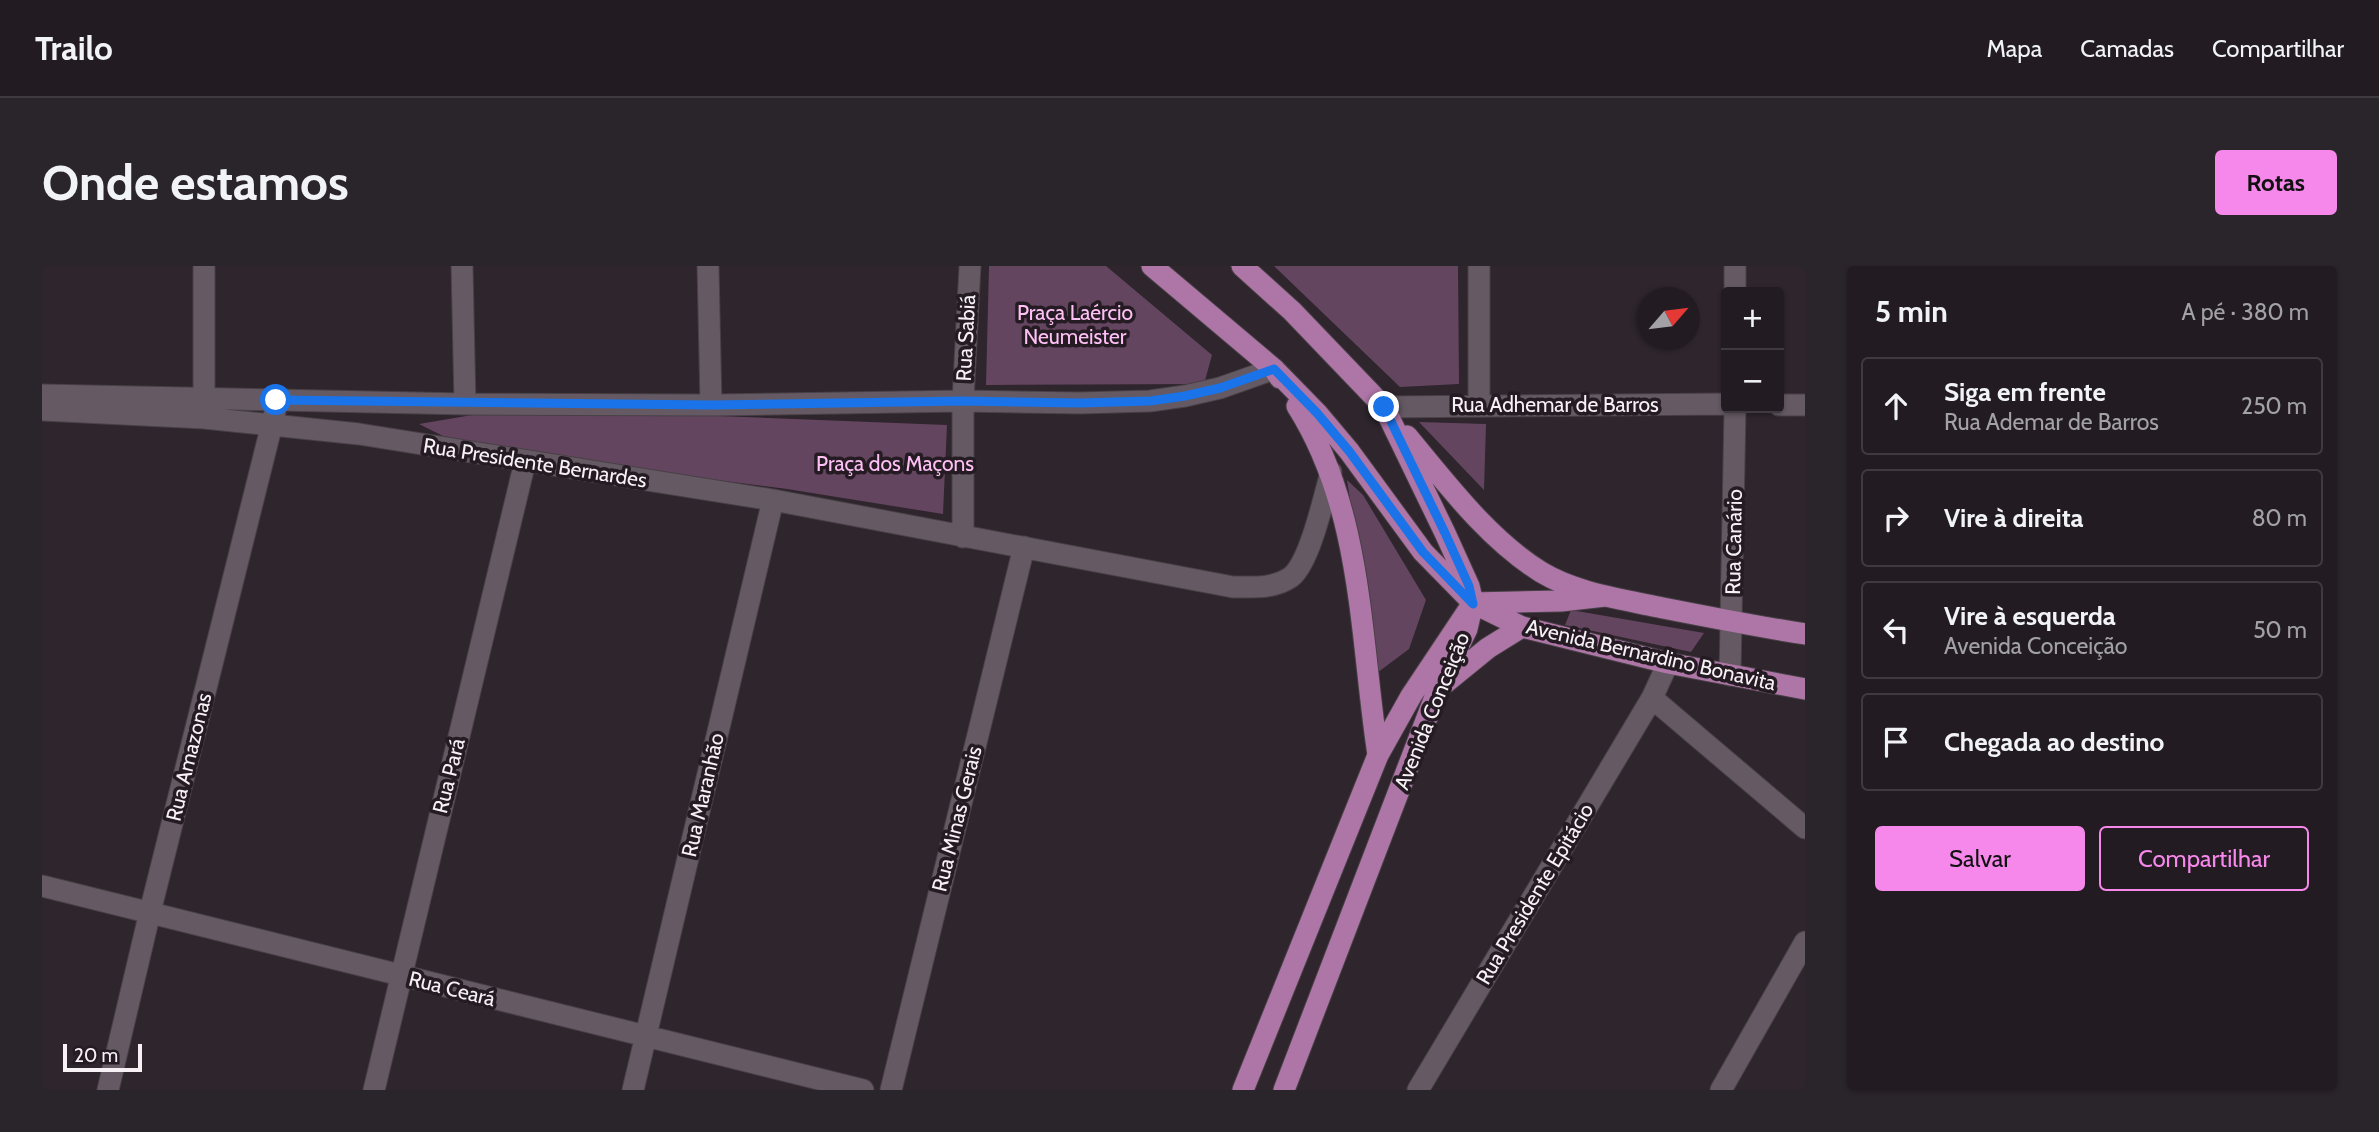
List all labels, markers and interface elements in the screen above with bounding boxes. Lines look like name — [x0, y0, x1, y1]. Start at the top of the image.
text: Trailo — [35, 28, 113, 68]
text: Mapa — [1986, 34, 2042, 63]
text: Camadas — [2080, 34, 2174, 63]
text: Compartilhar — [2212, 34, 2344, 63]
button: Rotas — [2215, 150, 2337, 215]
text: Onde estamos — [42, 153, 349, 212]
north arrow — [1637, 287, 1700, 350]
map controls — [1721, 287, 1784, 413]
button: + — [1721, 287, 1784, 350]
text: 5 min — [1875, 293, 1948, 330]
street label: Rua Sabiá — [951, 294, 980, 382]
text: A pé · 380 m — [2181, 298, 2309, 326]
park label: Praça Laércio Neumeister — [1017, 300, 1133, 349]
button: − — [1721, 350, 1784, 413]
text: Siga em frente — [1944, 376, 2106, 408]
route start — [260, 384, 291, 415]
icon: ahead — [1877, 387, 1915, 425]
route end — [1368, 391, 1399, 422]
street label: Rua Adhemar de Barros — [1451, 392, 1659, 417]
text: 250 m — [2241, 392, 2307, 420]
text: Rua Ademar de Barros — [1944, 408, 2159, 436]
street label: Rua Presidente Bernardes — [422, 432, 649, 493]
park label: Praça dos Maçons — [816, 451, 974, 476]
street label: Rua Canário — [1720, 489, 1747, 595]
icon: right — [1877, 499, 1915, 537]
text: Vire à direita — [1944, 502, 2084, 534]
text: 80 m — [2252, 504, 2307, 532]
text: Vire à esquerda — [1944, 600, 2116, 632]
icon: left — [1877, 611, 1915, 649]
street label: Avenida Bernardino Bonavita — [1524, 614, 1778, 695]
text: 50 m — [2253, 616, 2307, 644]
street label: Avenida Conceição — [1389, 629, 1474, 793]
text: Avenida Conceição — [1944, 632, 2127, 660]
street label: Rua Amazonas — [160, 690, 217, 824]
icon: arrive — [1877, 723, 1915, 761]
text: Chegada ao destino — [1944, 726, 2164, 758]
street label: Rua Maranhão — [676, 730, 729, 859]
street label: Rua Pará — [427, 736, 470, 816]
street label: Rua Minas Gerais — [926, 743, 987, 894]
street label: Rua Presidente Epitácio — [1471, 799, 1599, 989]
button: Salvar — [1875, 826, 2085, 891]
button: Compartilhar — [2099, 826, 2309, 891]
street label: Rua Ceará — [406, 966, 498, 1011]
scale bar — [63, 1041, 142, 1073]
text: 20 m — [74, 1044, 118, 1067]

